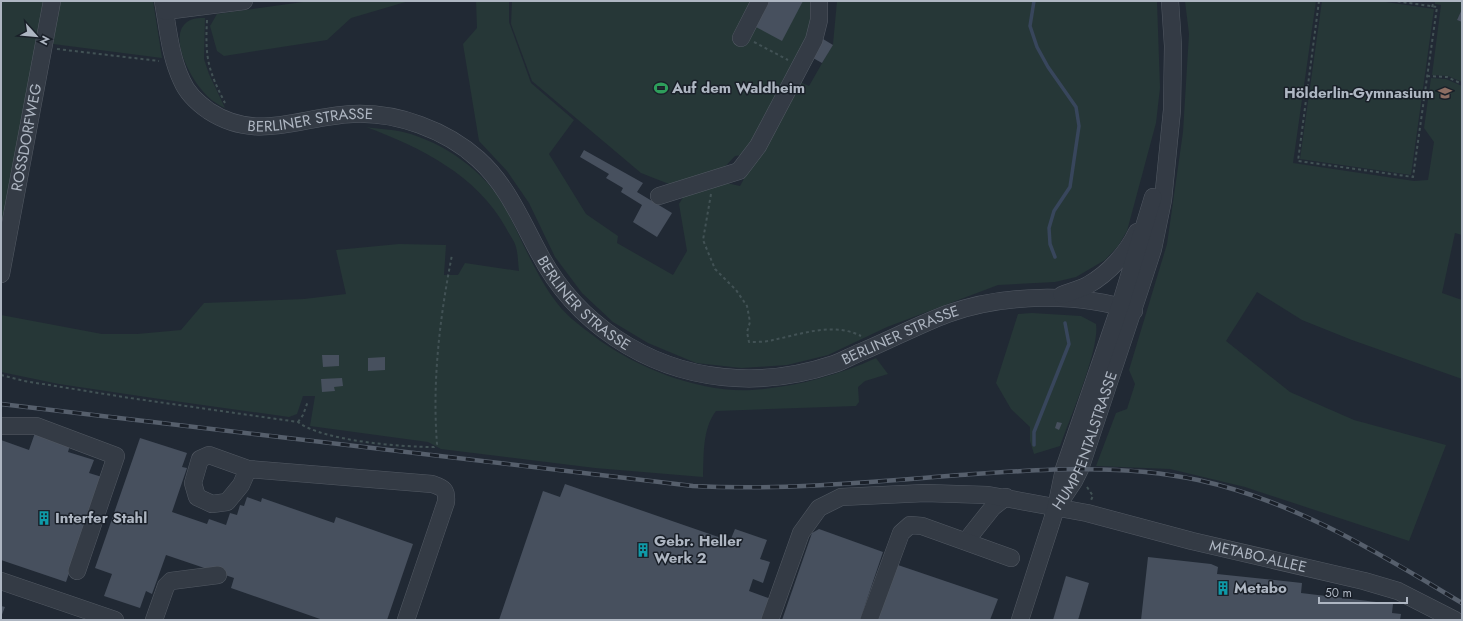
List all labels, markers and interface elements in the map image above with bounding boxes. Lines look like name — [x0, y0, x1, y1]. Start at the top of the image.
north arrow — [16, 16, 56, 56]
text: N — [36, 33, 54, 48]
place label: Auf dem Waldheim — [671, 77, 805, 99]
sports icon: Auf dem Waldheim — [653, 80, 669, 96]
street label: ROSSDORFWEG — [6, 82, 47, 193]
place label: Hölderlin-Gymnasium — [1284, 82, 1434, 104]
school or university icon: Hölderlin-Gymnasium — [1437, 85, 1453, 101]
street label: BERLINER STRASSE — [246, 103, 374, 138]
street label: BERLINER STRASSE — [532, 252, 635, 356]
street label: BERLINER STRASSE — [838, 300, 962, 371]
street label: HUMPFENTALSTRASSE — [1047, 368, 1123, 514]
place label: Interfer Stahl — [55, 507, 147, 529]
building icon: Interfer Stahl — [36, 510, 52, 526]
place label: Gebr. Heller Werk 2 — [654, 530, 743, 569]
street label: METABO-ALLEE — [1207, 534, 1309, 578]
building icon: Gebr. Heller Werk 2 — [635, 542, 651, 558]
place label: Metabo — [1234, 577, 1287, 599]
scale bar — [1319, 579, 1407, 605]
building icon: Metabo — [1215, 580, 1231, 596]
text: 50 m — [1325, 584, 1352, 602]

